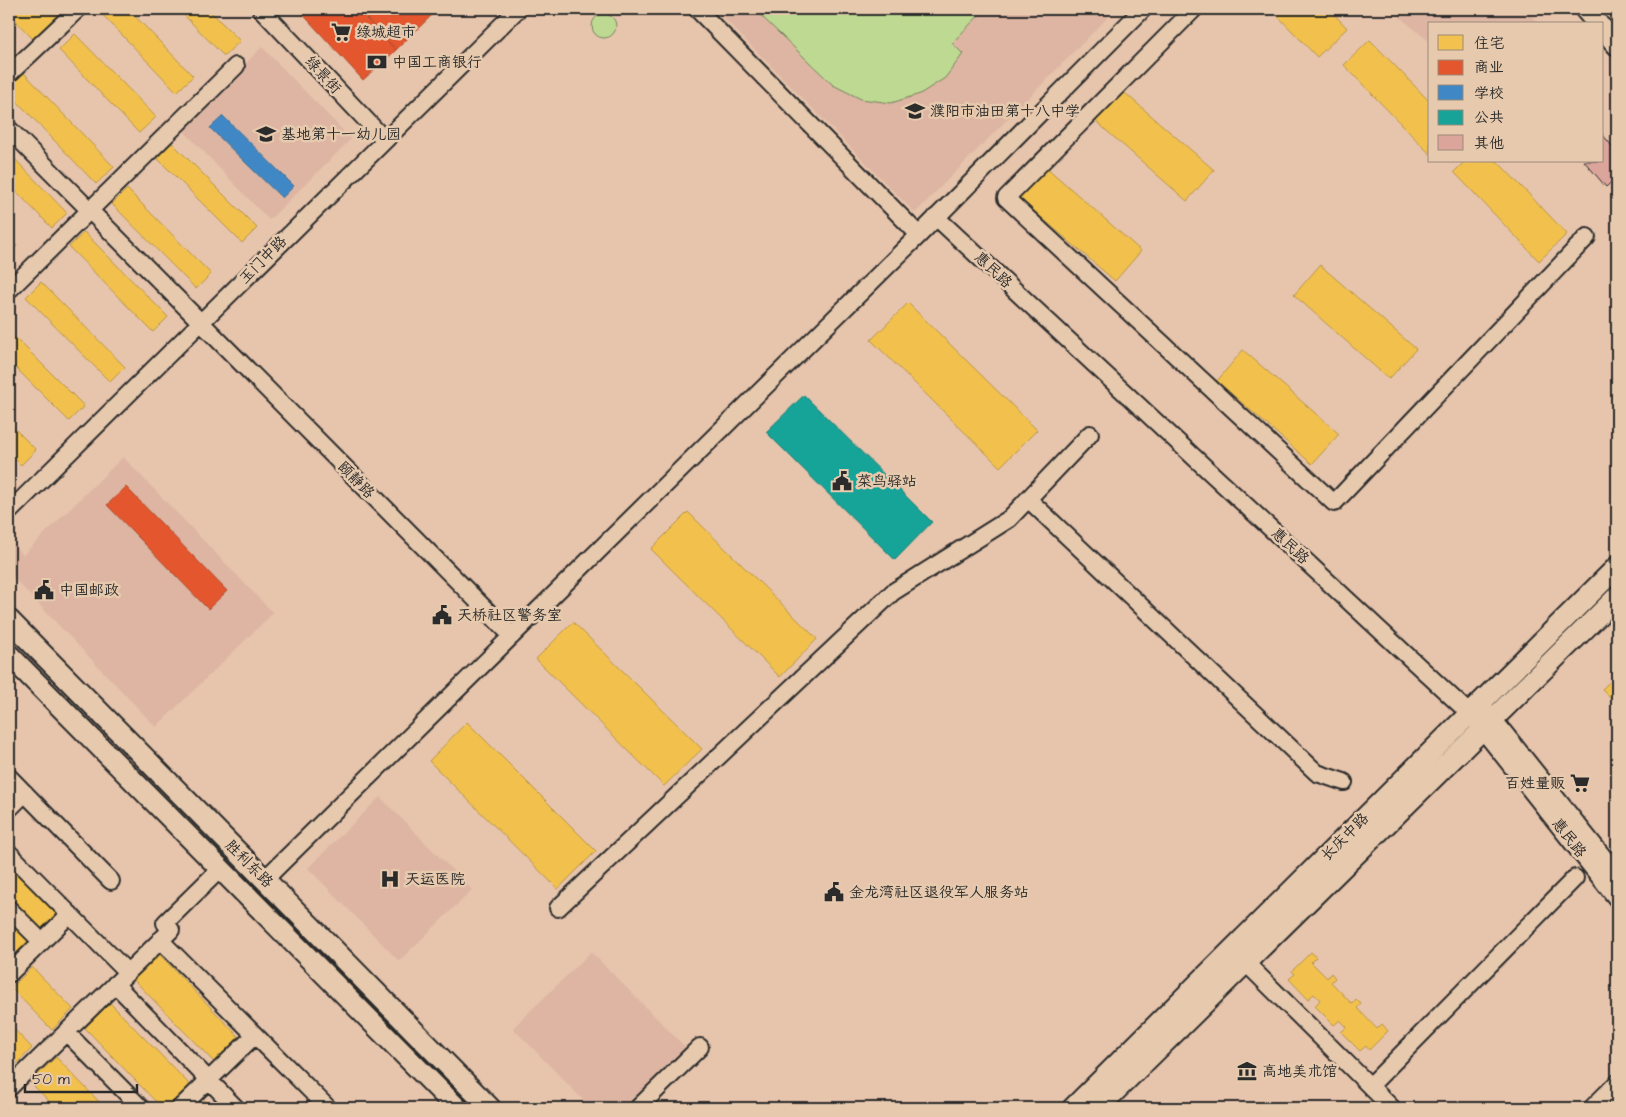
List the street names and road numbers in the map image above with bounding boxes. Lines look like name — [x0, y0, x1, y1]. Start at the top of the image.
street label: 绿景街 — [300, 51, 346, 99]
street label: 玉门中路 — [234, 231, 292, 289]
street label: 惠民路 — [969, 247, 1017, 293]
street label: 颐静路 — [333, 457, 379, 503]
street label: 惠民路 — [1266, 523, 1314, 569]
street label: 长庆中路 — [1316, 808, 1374, 866]
street label: 惠民路 — [1547, 814, 1591, 862]
street label: 胜利东路 — [220, 835, 278, 893]

